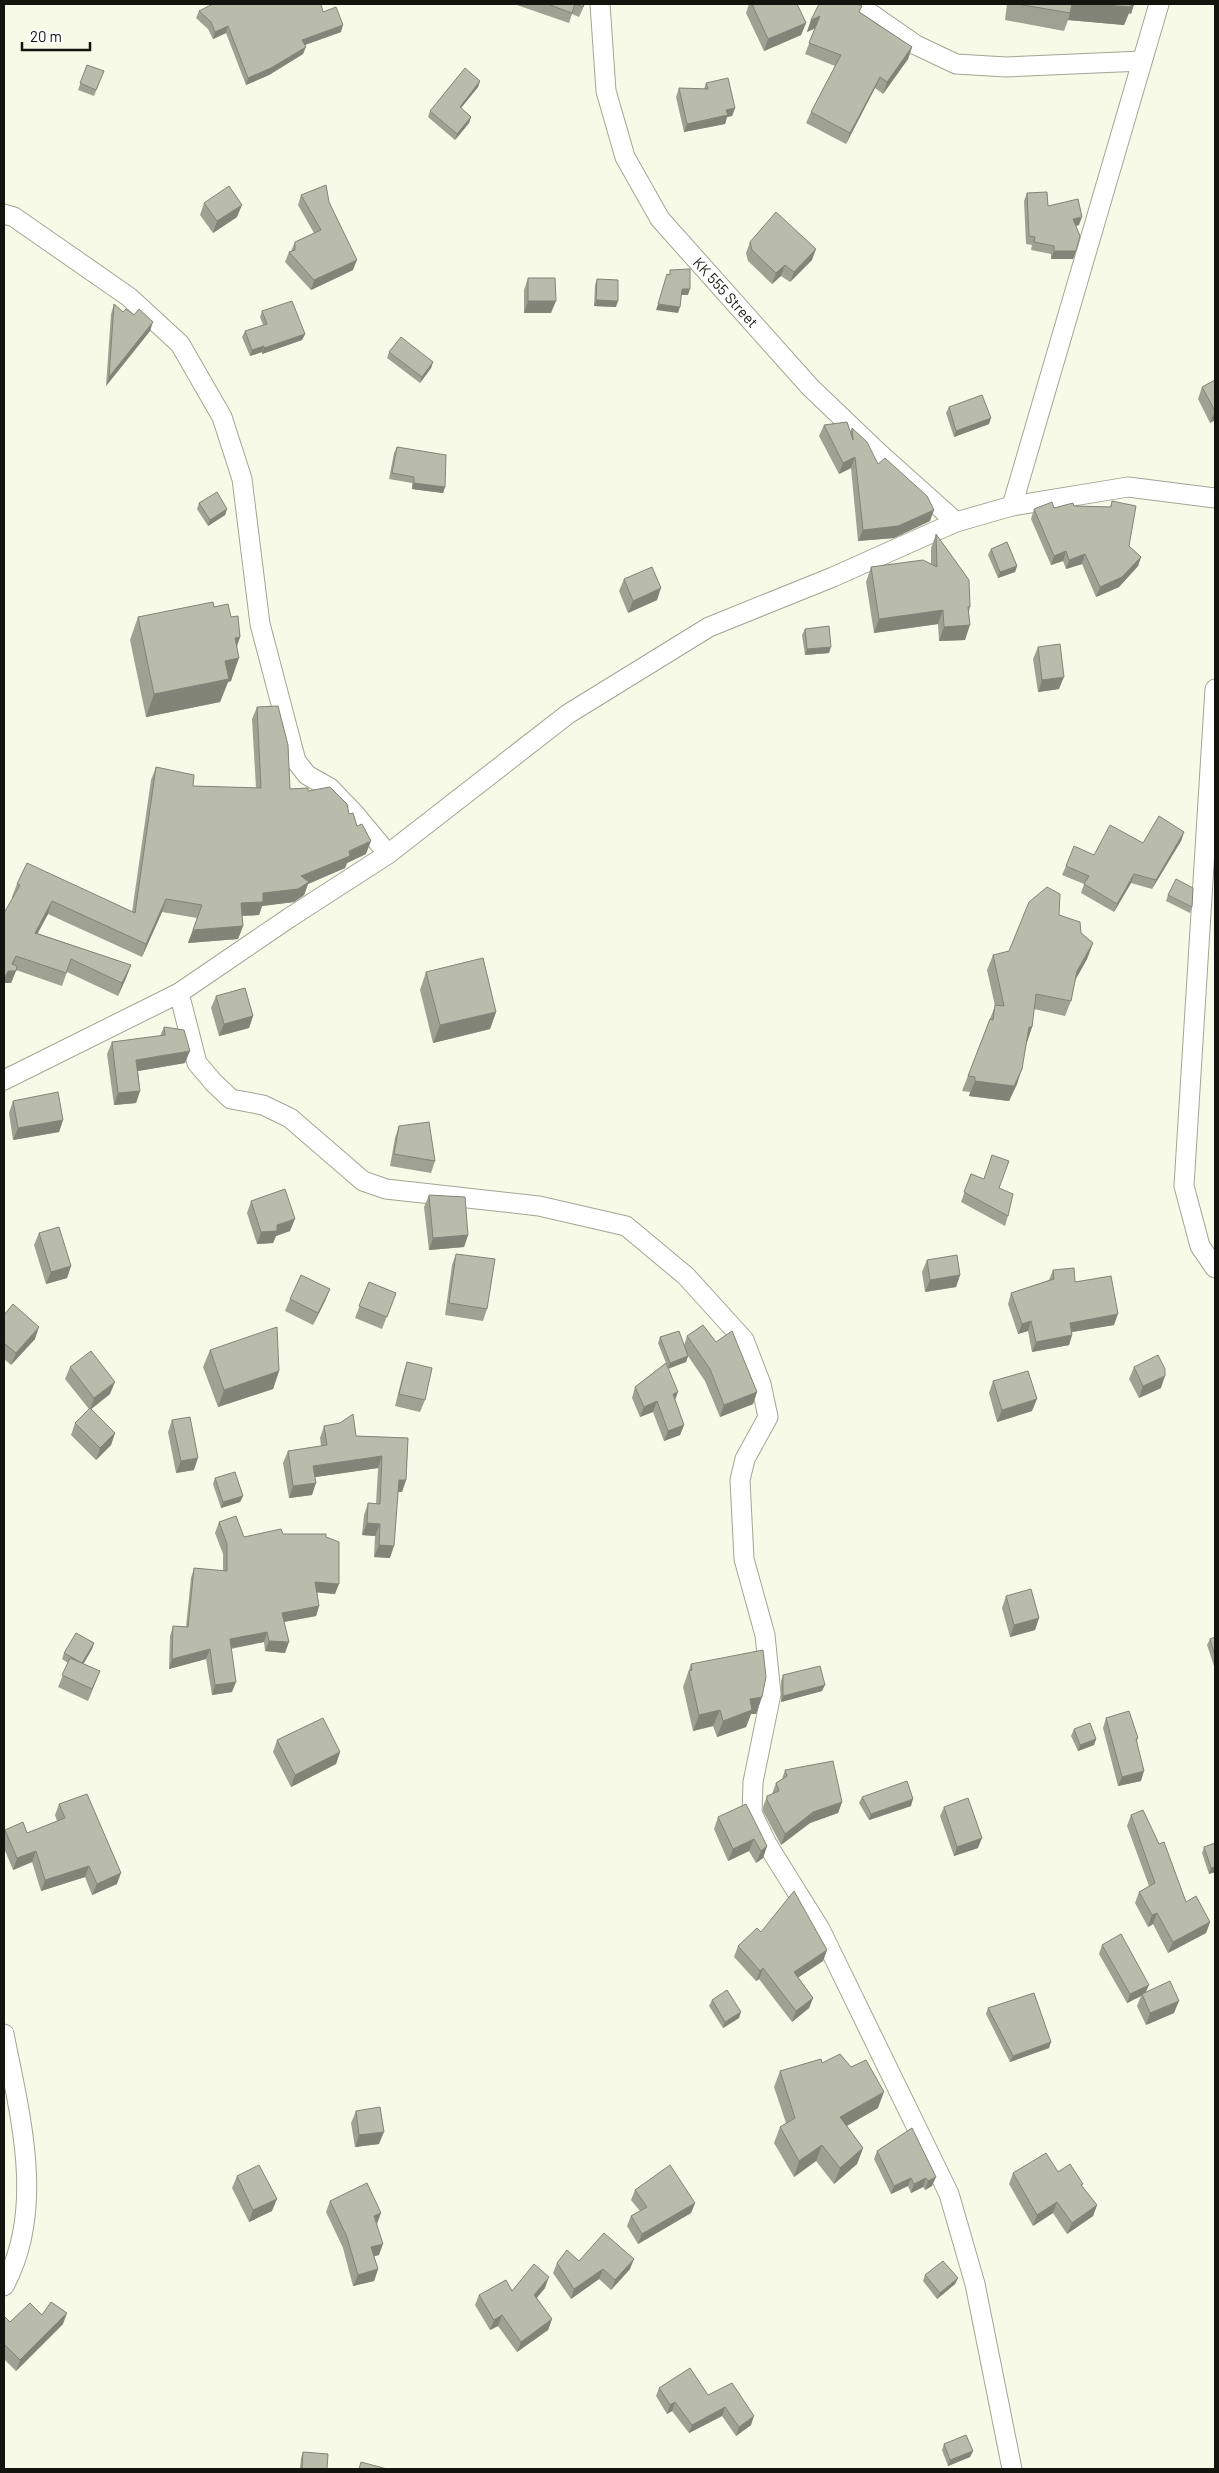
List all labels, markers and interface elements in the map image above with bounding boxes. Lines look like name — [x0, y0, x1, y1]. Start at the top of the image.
scale bar — [22, 20, 90, 52]
text: 20 m — [30, 27, 62, 45]
street label: KK 555 Street — [690, 253, 762, 331]

